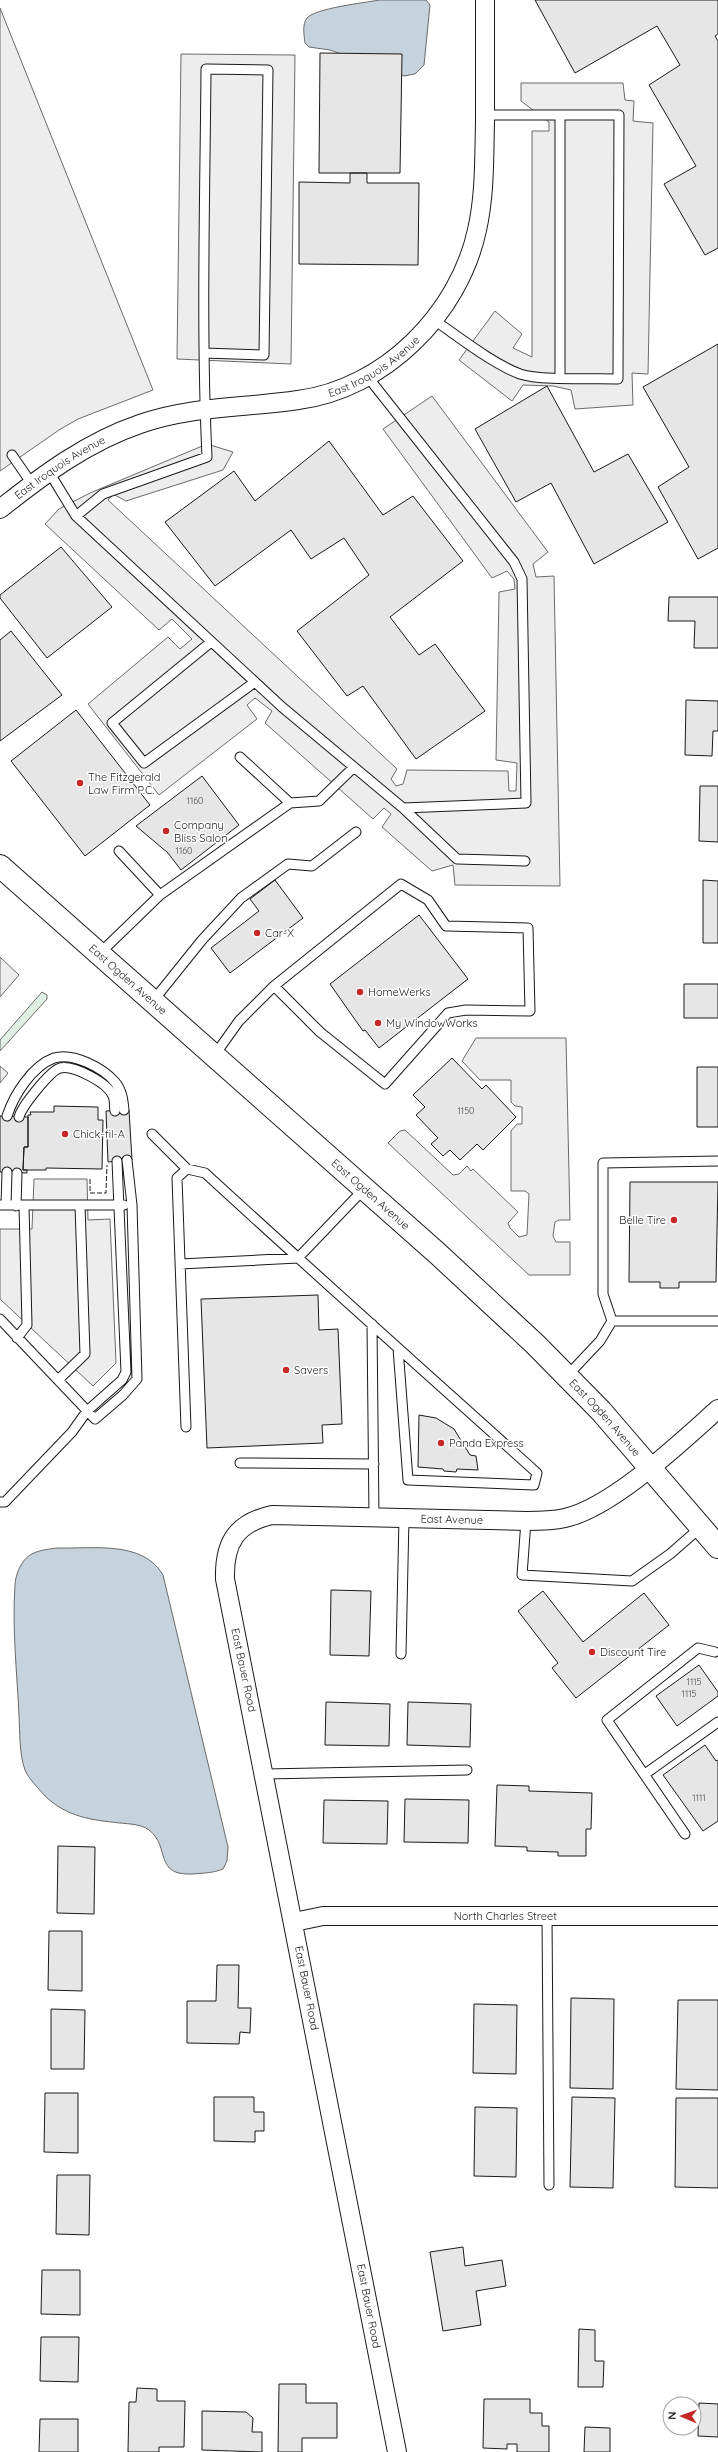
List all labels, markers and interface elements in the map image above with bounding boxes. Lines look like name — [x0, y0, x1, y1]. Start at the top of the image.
street label: East Iroquois Avenue — [326, 333, 422, 400]
street label: East Iroquois Avenue — [11, 433, 108, 502]
place label: The Fitzgerald Law Firm P.C. — [88, 770, 160, 797]
marker: The Fitzgerald Law Firm P.C. — [75, 778, 85, 788]
house number: 1160 — [187, 795, 203, 806]
place label: Company Bliss Salon — [174, 818, 228, 845]
marker: Company Bliss Salon — [161, 826, 171, 836]
house number: 1160 — [176, 845, 192, 856]
place label: Car-X — [265, 926, 294, 940]
marker: Car-X — [252, 928, 262, 938]
street label: East Ogden Avenue — [86, 941, 170, 1018]
place label: HomeWerks — [368, 985, 431, 999]
marker: HomeWerks — [355, 987, 365, 997]
place label: My WindowWorks — [386, 1016, 478, 1030]
marker: My WindowWorks — [373, 1018, 383, 1028]
house number: 1150 — [458, 1105, 474, 1116]
place label: Chick-fil-A — [73, 1127, 125, 1141]
marker: Chick-fil-A — [60, 1129, 70, 1139]
street label: East Ogden Avenue — [329, 1156, 413, 1233]
place label: Belle Tire — [619, 1213, 666, 1227]
marker: Belle Tire — [669, 1215, 679, 1225]
place label: Savers — [294, 1363, 328, 1377]
marker: Savers — [281, 1365, 291, 1375]
street label: East Ogden Avenue — [566, 1376, 644, 1459]
place label: Panda Express — [449, 1436, 524, 1450]
marker: Panda Express — [436, 1438, 446, 1448]
street label: East Avenue — [420, 1512, 483, 1527]
street label: East Bauer Road — [228, 1627, 260, 1713]
place label: Discount Tire — [600, 1645, 666, 1659]
marker: Discount Tire — [587, 1647, 597, 1657]
house number: 1115 — [687, 1676, 702, 1687]
house number: 1115 — [682, 1688, 697, 1699]
house number: 1111 — [692, 1792, 706, 1803]
street label: North Charles Street — [454, 1909, 557, 1923]
street label: East Bauer Road — [292, 1945, 322, 2031]
street label: East Bauer Road — [354, 2263, 384, 2349]
north arrow — [662, 2396, 702, 2436]
text: N — [665, 2411, 679, 2420]

